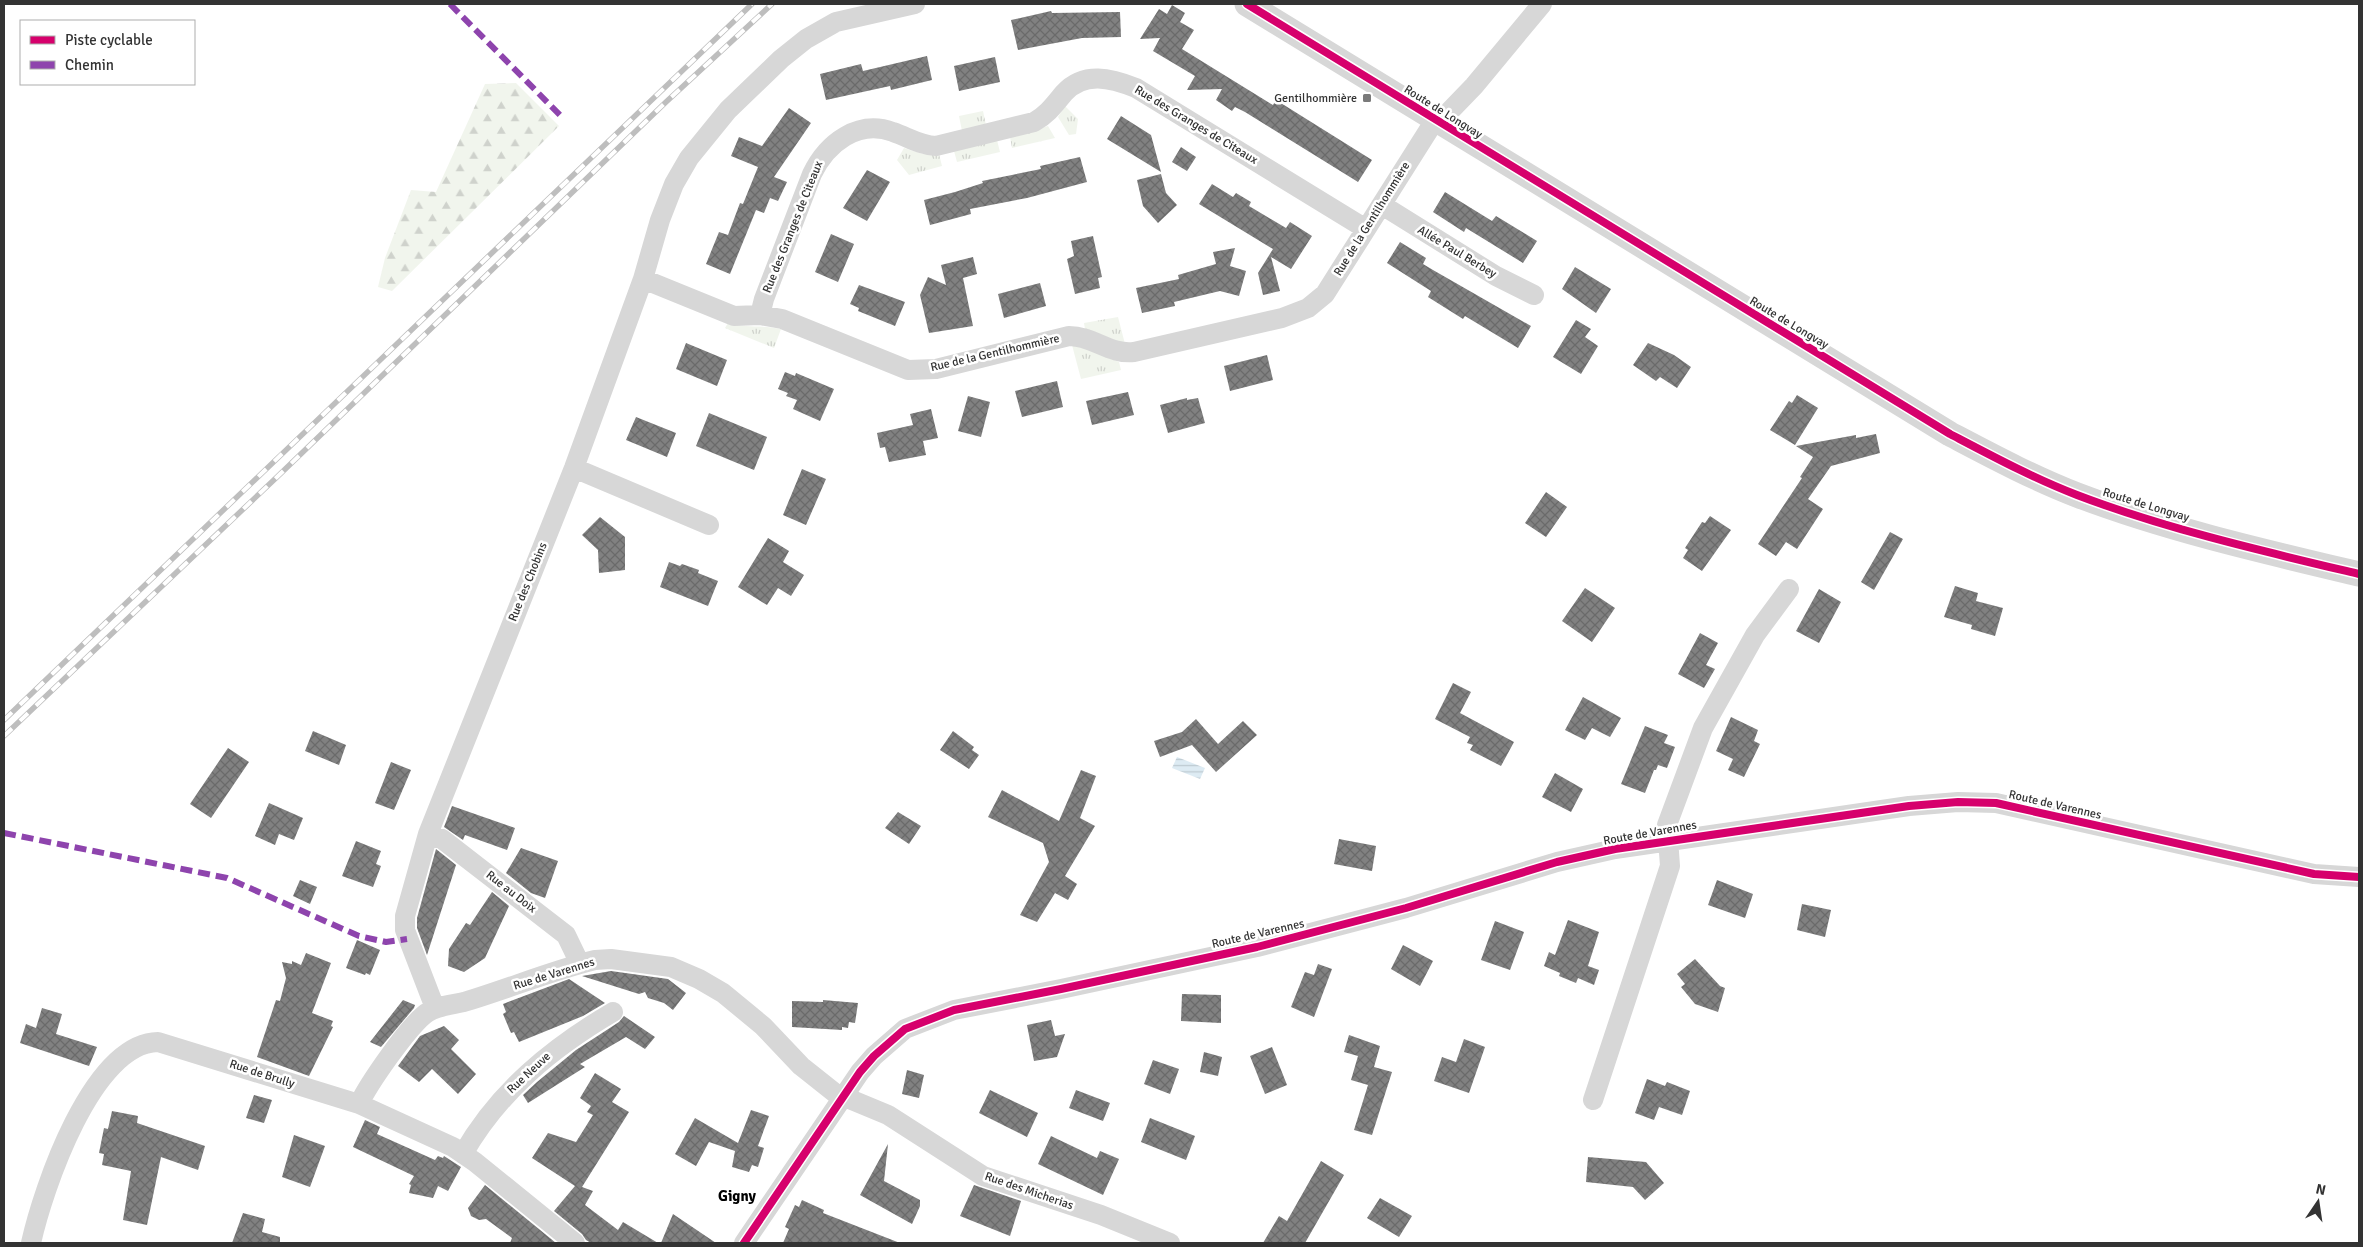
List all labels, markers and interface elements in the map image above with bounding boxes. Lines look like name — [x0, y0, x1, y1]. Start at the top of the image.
legend — [20, 20, 195, 85]
text: Piste cyclable — [65, 31, 153, 49]
text: Chemin — [65, 56, 114, 74]
street label: Rue des Granges de Citeaux — [1132, 82, 1261, 168]
street label: Route de Longvay — [1401, 82, 1485, 142]
place label: Gentilhommière — [1274, 91, 1357, 106]
marker: Gentilhommière — [1361, 92, 1373, 104]
street label: Rue des Granges de Citeaux — [760, 158, 827, 295]
street label: Rue de la Gentilhommière — [1331, 159, 1413, 279]
street label: Allée Paul Berbey — [1415, 223, 1500, 282]
street label: Route de Longvay — [1747, 293, 1832, 353]
street label: Rue de la Gentilhommière — [929, 331, 1061, 375]
street label: Route de Longvay — [2101, 485, 2191, 525]
street label: Rue des Chobins — [505, 540, 551, 624]
street label: Route de Varennes — [2007, 787, 2103, 823]
street label: Route de Varennes — [1602, 817, 1698, 849]
street label: Rue au Doix — [483, 868, 540, 917]
street label: Route de Varennes — [1210, 916, 1306, 952]
street label: Rue de Varennes — [512, 955, 596, 993]
street label: Rue Neuve — [504, 1049, 554, 1097]
street label: Rue de Brully — [228, 1056, 297, 1092]
street label: Rue des Micherias — [983, 1169, 1075, 1213]
north arrow — [2293, 1177, 2343, 1227]
text: N — [2314, 1180, 2327, 1199]
district label: Gigny — [718, 1187, 756, 1205]

